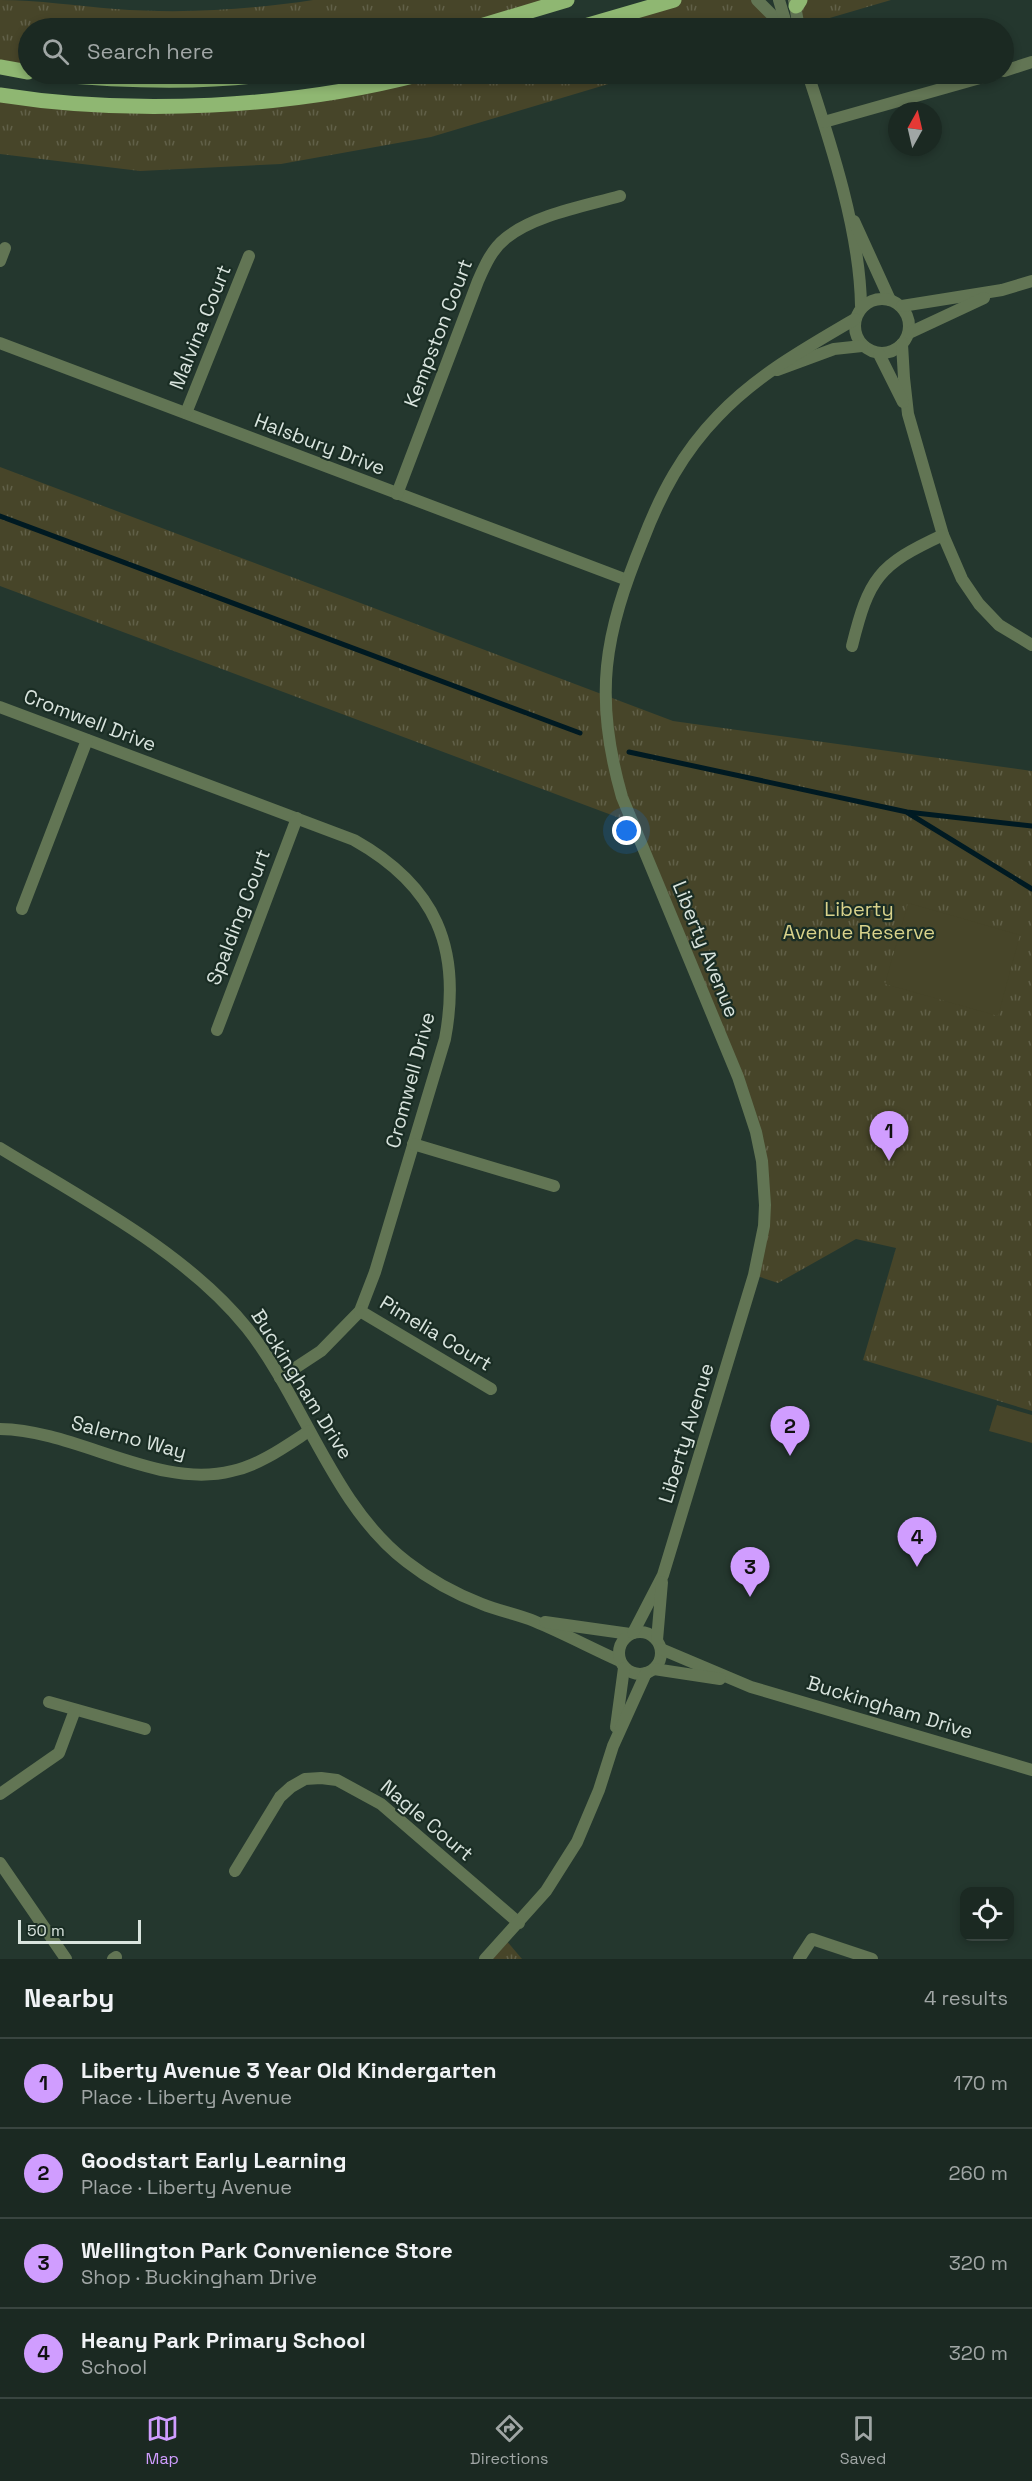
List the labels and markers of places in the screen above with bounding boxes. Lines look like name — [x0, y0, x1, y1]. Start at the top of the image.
pin: 1 — [870, 1112, 908, 1161]
pin: 2 — [770, 1406, 810, 1456]
pin: 4 — [898, 1518, 936, 1567]
pin: 3 — [730, 1548, 770, 1597]

